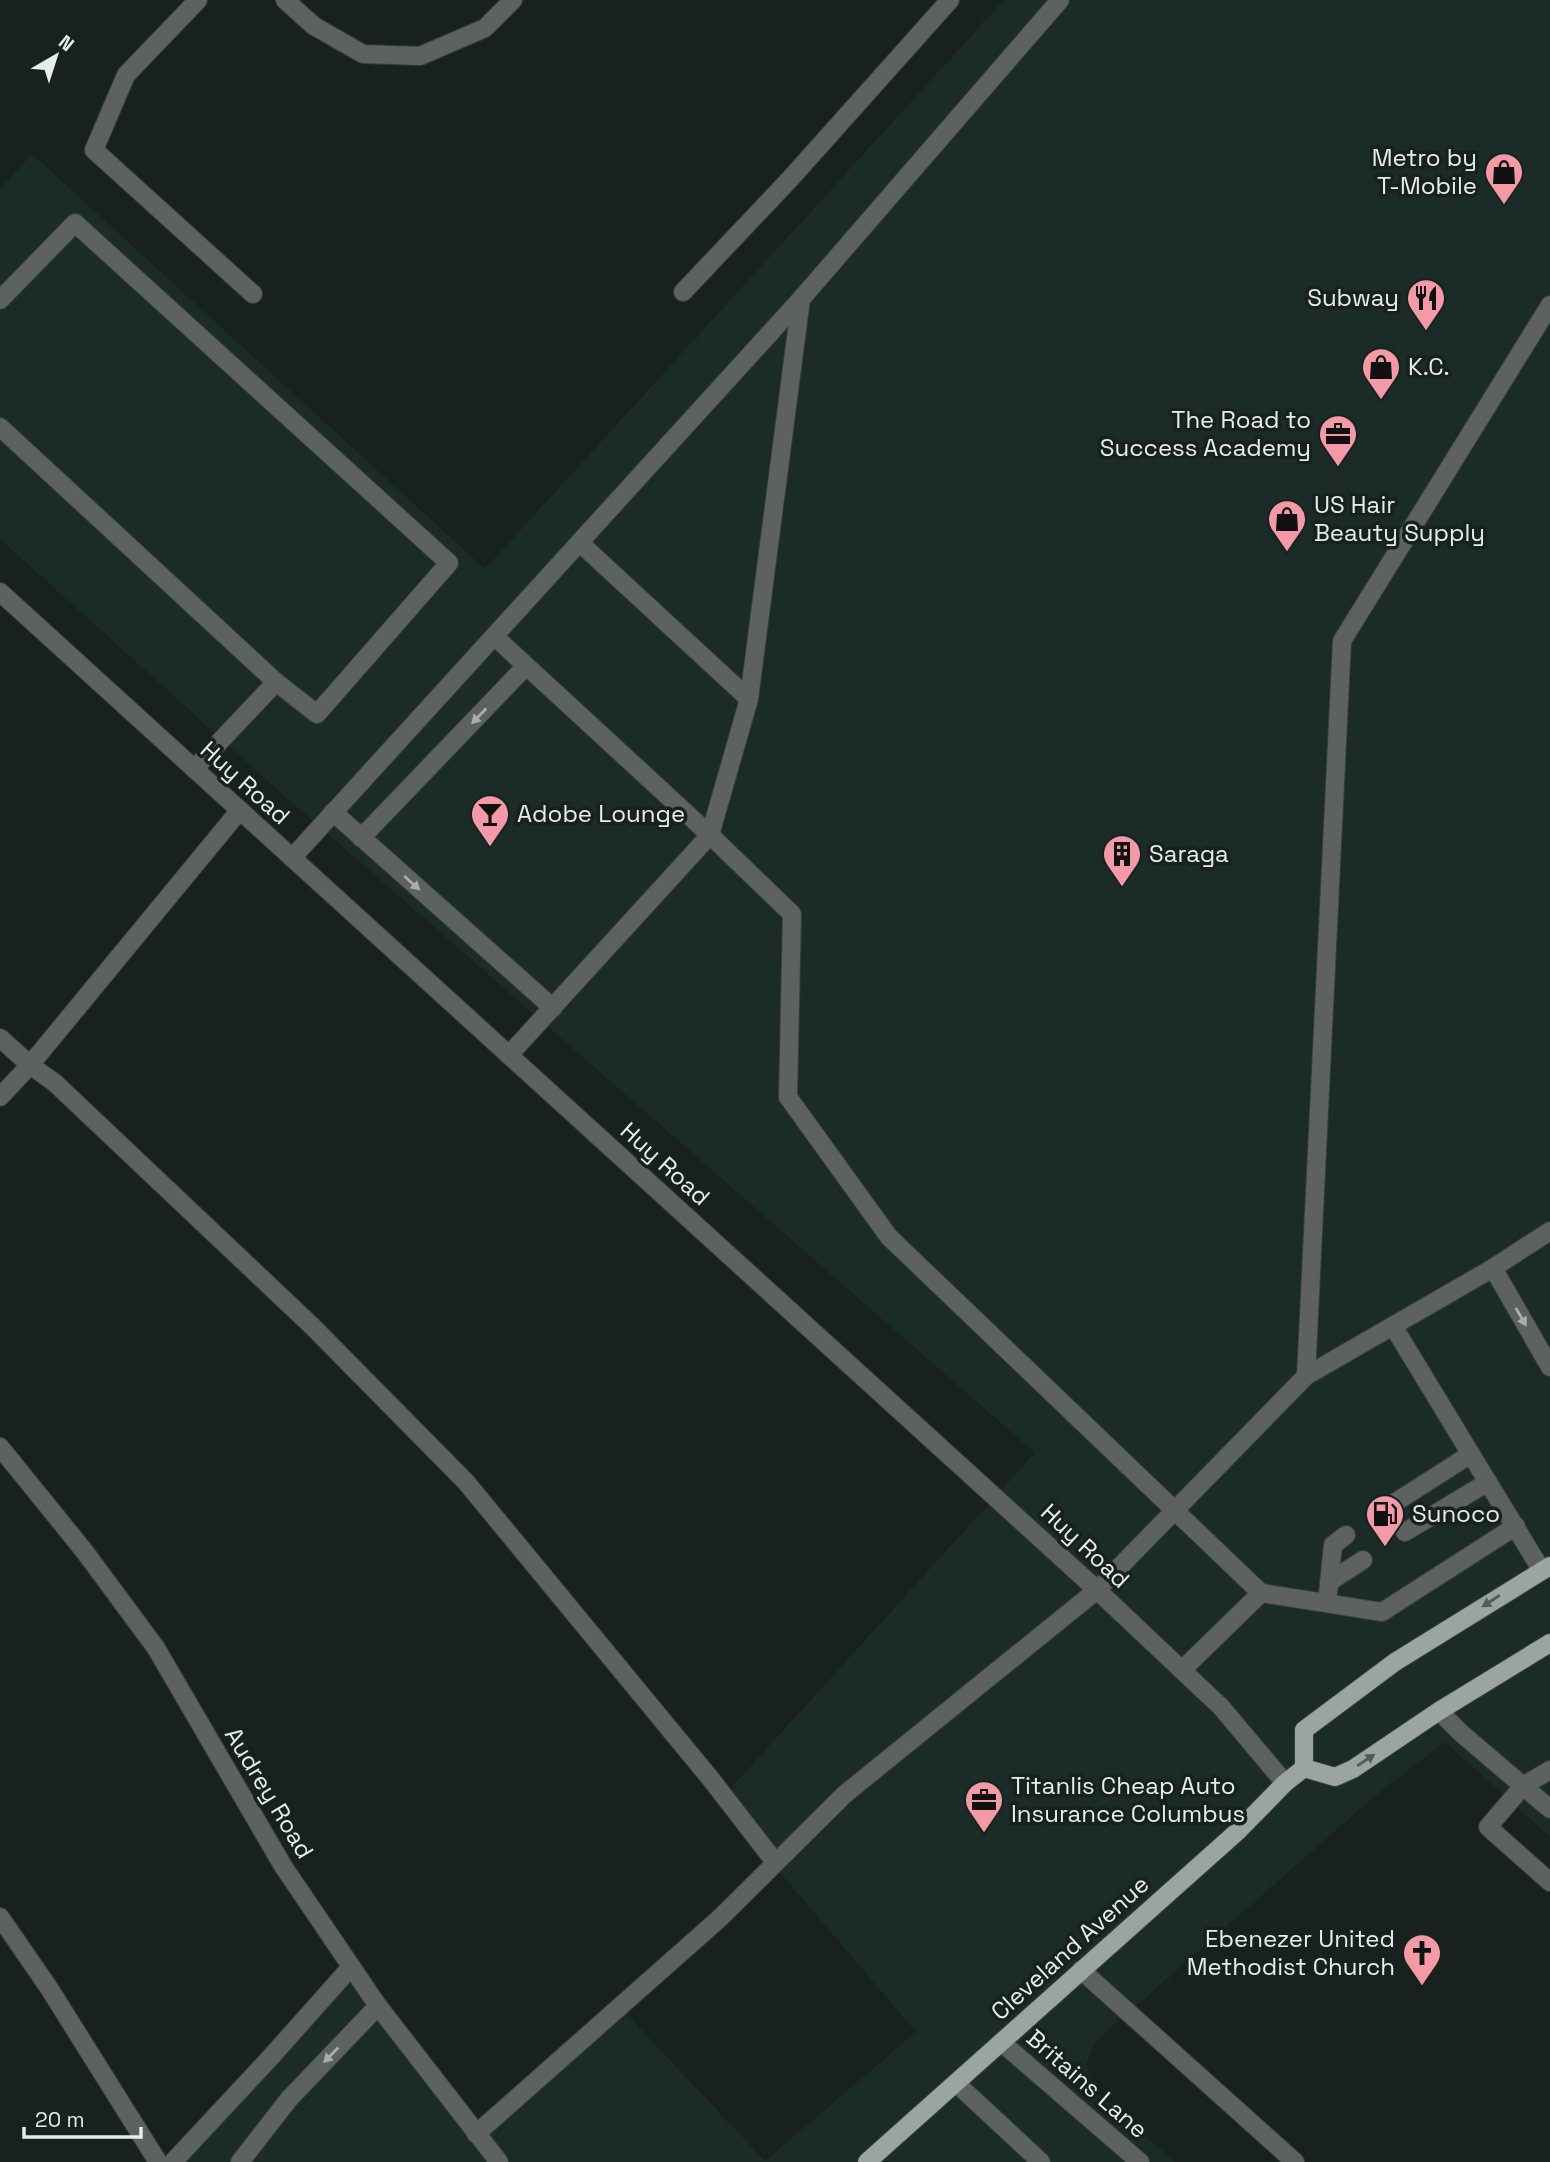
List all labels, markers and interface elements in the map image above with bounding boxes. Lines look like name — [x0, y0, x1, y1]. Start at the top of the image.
north arrow — [21, 21, 91, 91]
text: N — [54, 29, 79, 57]
place label: Metro by T-Mobile — [1372, 142, 1477, 201]
shop icon: Metro by T-Mobile — [1483, 151, 1525, 206]
restaurant icon: Subway — [1405, 277, 1447, 332]
place label: Subway — [1307, 282, 1399, 313]
shop icon: K.C. — [1360, 346, 1402, 401]
place label: K.C. — [1408, 351, 1450, 382]
place label: The Road to Success Academy — [1100, 404, 1311, 463]
office icon: The Road to Success Academy — [1317, 413, 1359, 468]
place label: US Hair Beauty Supply — [1314, 489, 1485, 548]
shop icon: US Hair Beauty Supply — [1266, 498, 1308, 553]
one-way arrow — [470, 707, 487, 724]
street label: Huy Road — [194, 734, 297, 831]
bar icon: Adobe Lounge — [469, 793, 511, 848]
place label: Adobe Lounge — [517, 798, 685, 829]
building icon: Saraga — [1101, 833, 1143, 888]
place label: Saraga — [1149, 838, 1229, 869]
one-way arrow — [403, 875, 421, 891]
street label: Huy Road — [614, 1115, 717, 1212]
one-way arrow — [1515, 1308, 1528, 1327]
fuel station icon: Sunoco — [1364, 1493, 1406, 1548]
street label: Huy Road — [1034, 1497, 1136, 1595]
place label: Sunoco — [1412, 1498, 1500, 1529]
one-way arrow — [1482, 1594, 1501, 1607]
street label: Audrey Road — [218, 1721, 321, 1864]
one-way arrow — [1356, 1753, 1376, 1766]
place label: Titanlis Cheap Auto Insurance Columbus — [1011, 1770, 1245, 1829]
office icon: Titanlis Cheap Auto Insurance Columbus — [963, 1779, 1005, 1834]
street label: Cleveland Avenue — [984, 1868, 1155, 2027]
place label: Ebenezer United Methodist Church — [1187, 1923, 1395, 1982]
church icon: Ebenezer United Methodist Church — [1401, 1932, 1443, 1987]
street label: Britains Lane — [1020, 2022, 1154, 2145]
one-way arrow — [323, 2046, 339, 2063]
scale bar — [24, 2096, 142, 2140]
text: 20 m — [35, 2106, 85, 2133]

